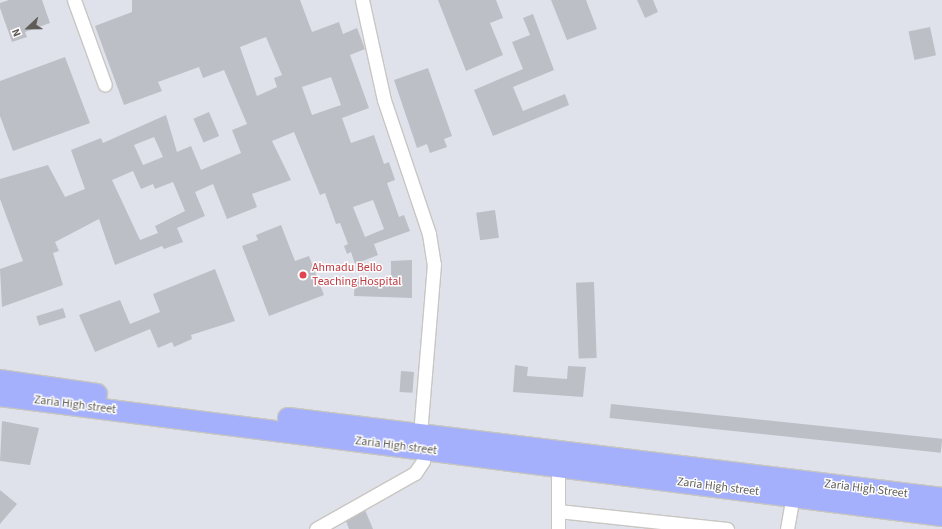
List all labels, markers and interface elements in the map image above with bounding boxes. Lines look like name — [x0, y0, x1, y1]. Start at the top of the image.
north arrow — [8, 8, 48, 48]
text: N — [8, 26, 25, 39]
place label: Ahmadu Bello Teaching Hospital — [312, 261, 401, 289]
marker: Ahmadu Bello Teaching Hospital — [297, 269, 309, 281]
street label: Zaria High street — [33, 393, 117, 417]
street label: Zaria High street — [354, 434, 438, 458]
street label: Zaria High street — [676, 475, 760, 499]
street label: Zaria High Street — [824, 477, 908, 501]

